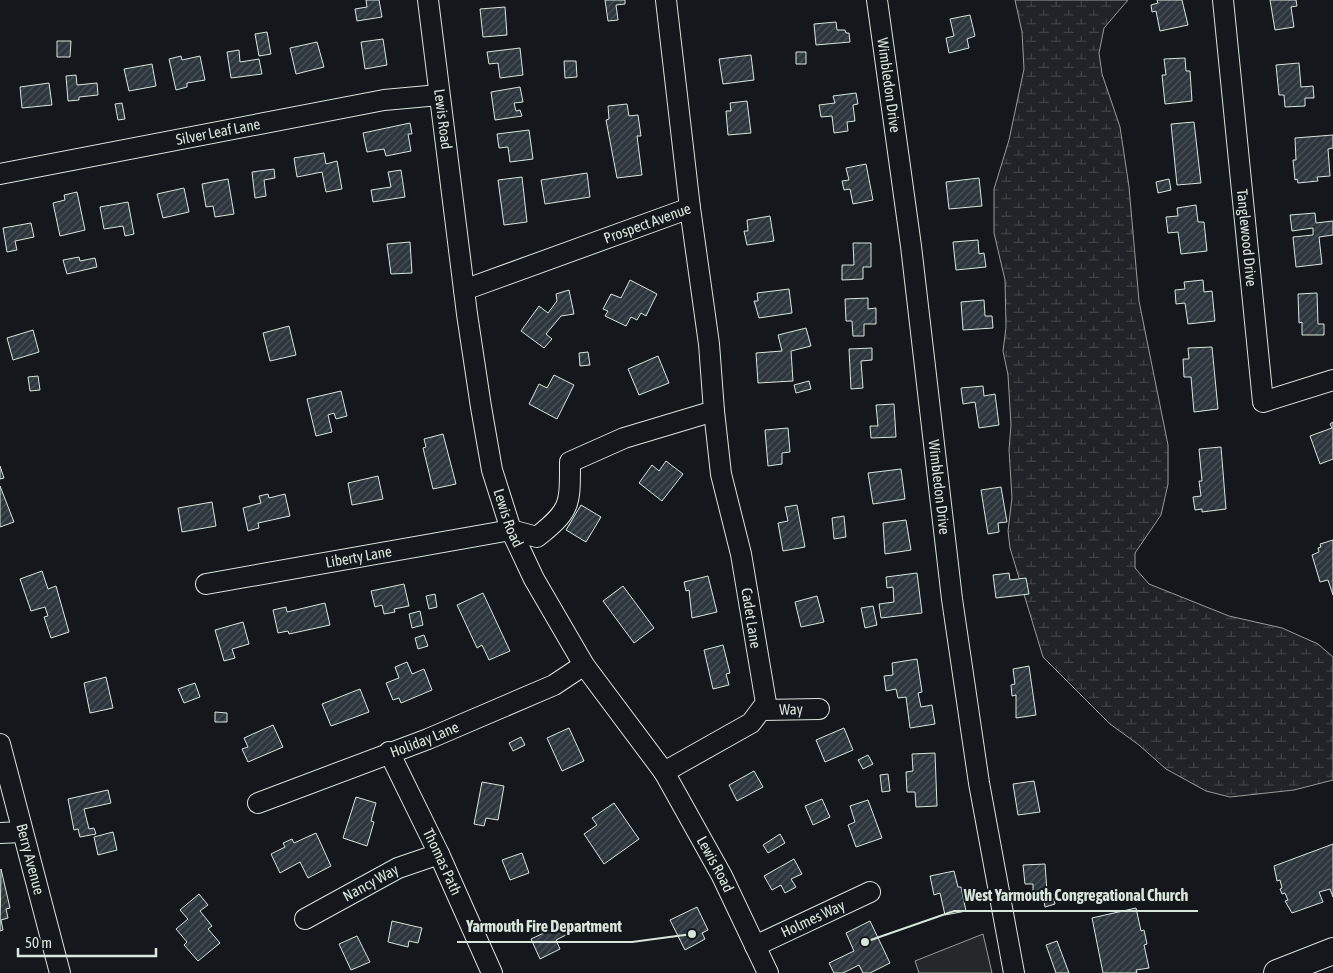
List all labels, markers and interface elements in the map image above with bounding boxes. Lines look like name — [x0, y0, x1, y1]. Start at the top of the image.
street label: Wimbledon Drive — [874, 37, 904, 134]
street label: Lewis Road — [431, 88, 455, 150]
street label: Silver Leaf Lane — [174, 115, 262, 148]
street label: Tanglewood Drive — [1234, 188, 1260, 288]
street label: Prospect Avenue — [601, 199, 693, 247]
street label: Wimbledon Drive — [926, 439, 953, 536]
street label: Lewis Road — [490, 486, 527, 550]
street label: Liberty Lane — [324, 542, 393, 571]
street label: Cadet Lane — [738, 587, 765, 650]
street label: Way — [779, 700, 803, 718]
street label: Holiday Lane — [388, 718, 461, 761]
street label: Berry Avenue — [13, 822, 48, 896]
street label: Thomas Path — [420, 826, 465, 898]
street label: Lewis Road — [694, 833, 737, 895]
street label: Nancy Way — [340, 860, 401, 905]
callout: West Yarmouth Congregational Church — [954, 880, 1198, 911]
text: West Yarmouth Congregational Church — [963, 886, 1188, 904]
street label: Holmes Way — [778, 896, 847, 941]
callout: Yarmouth Fire Department — [457, 911, 632, 942]
text: Yarmouth Fire Department — [465, 917, 622, 935]
scale bar — [18, 926, 155, 958]
text: 50 m — [25, 934, 52, 951]

